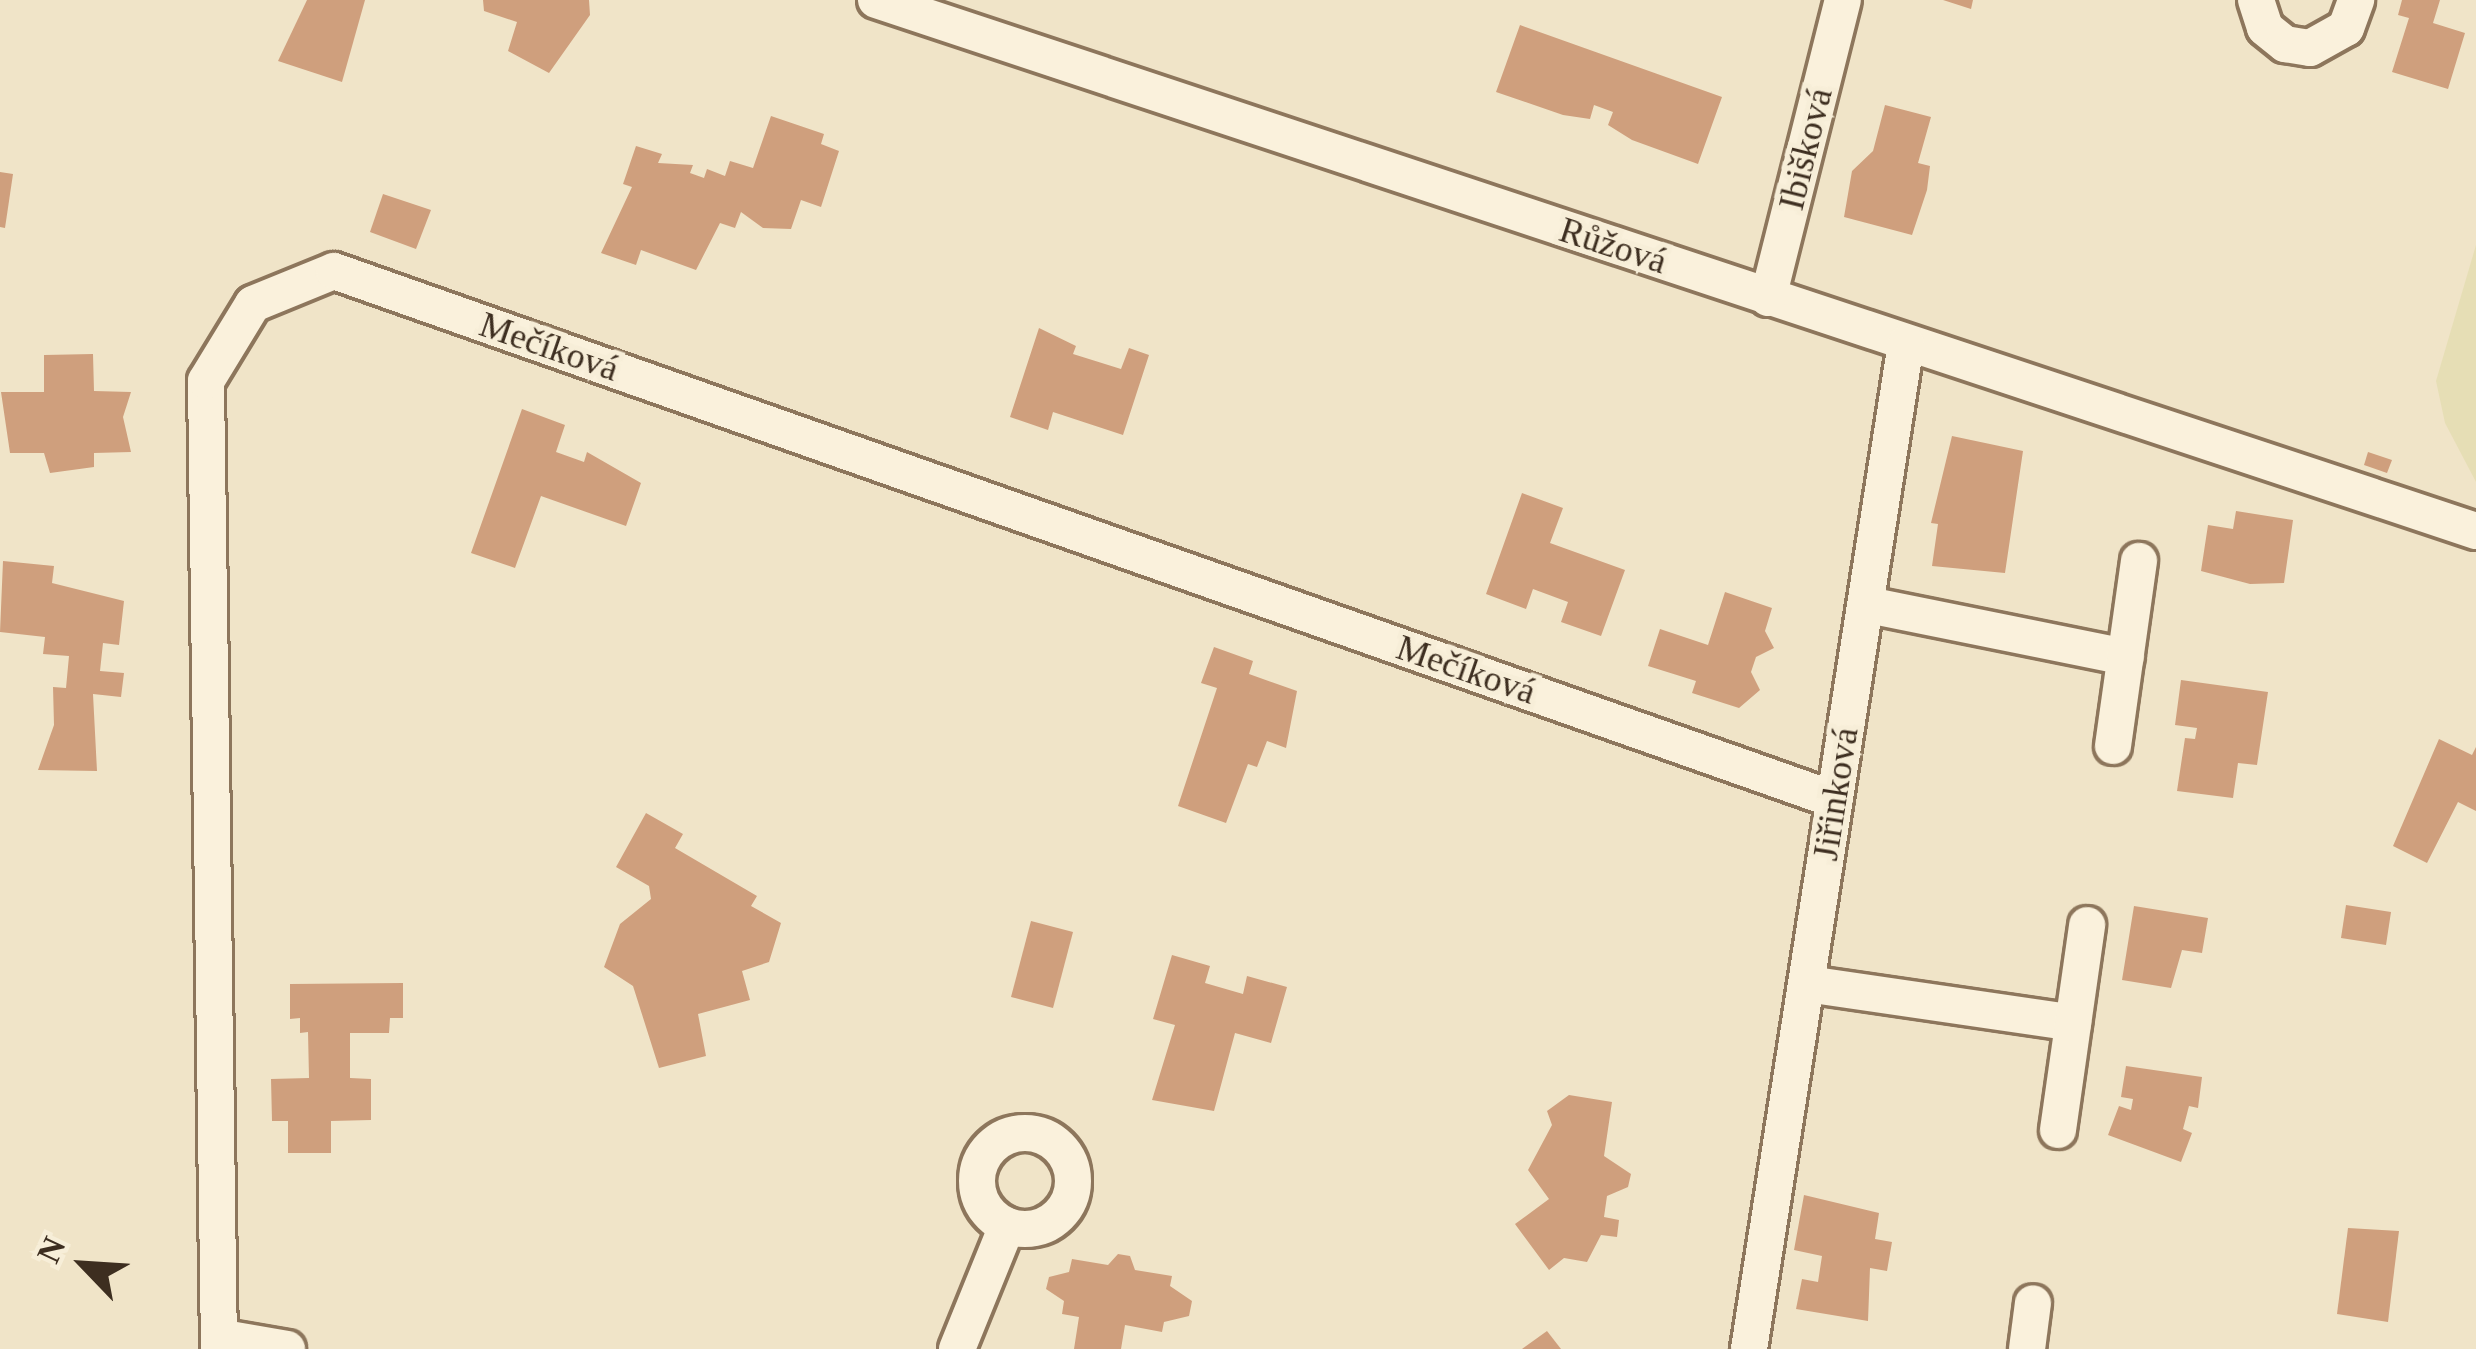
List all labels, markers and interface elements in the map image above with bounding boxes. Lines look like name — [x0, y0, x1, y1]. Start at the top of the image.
street label: Ibišková — [1770, 84, 1842, 214]
street label: Růžová — [1554, 208, 1672, 284]
street label: Mečíková — [474, 303, 624, 391]
street label: Mečíková — [1391, 626, 1541, 714]
street label: Jiřinková — [1804, 724, 1868, 864]
north arrow — [24, 1205, 144, 1325]
text: N — [30, 1231, 73, 1268]

